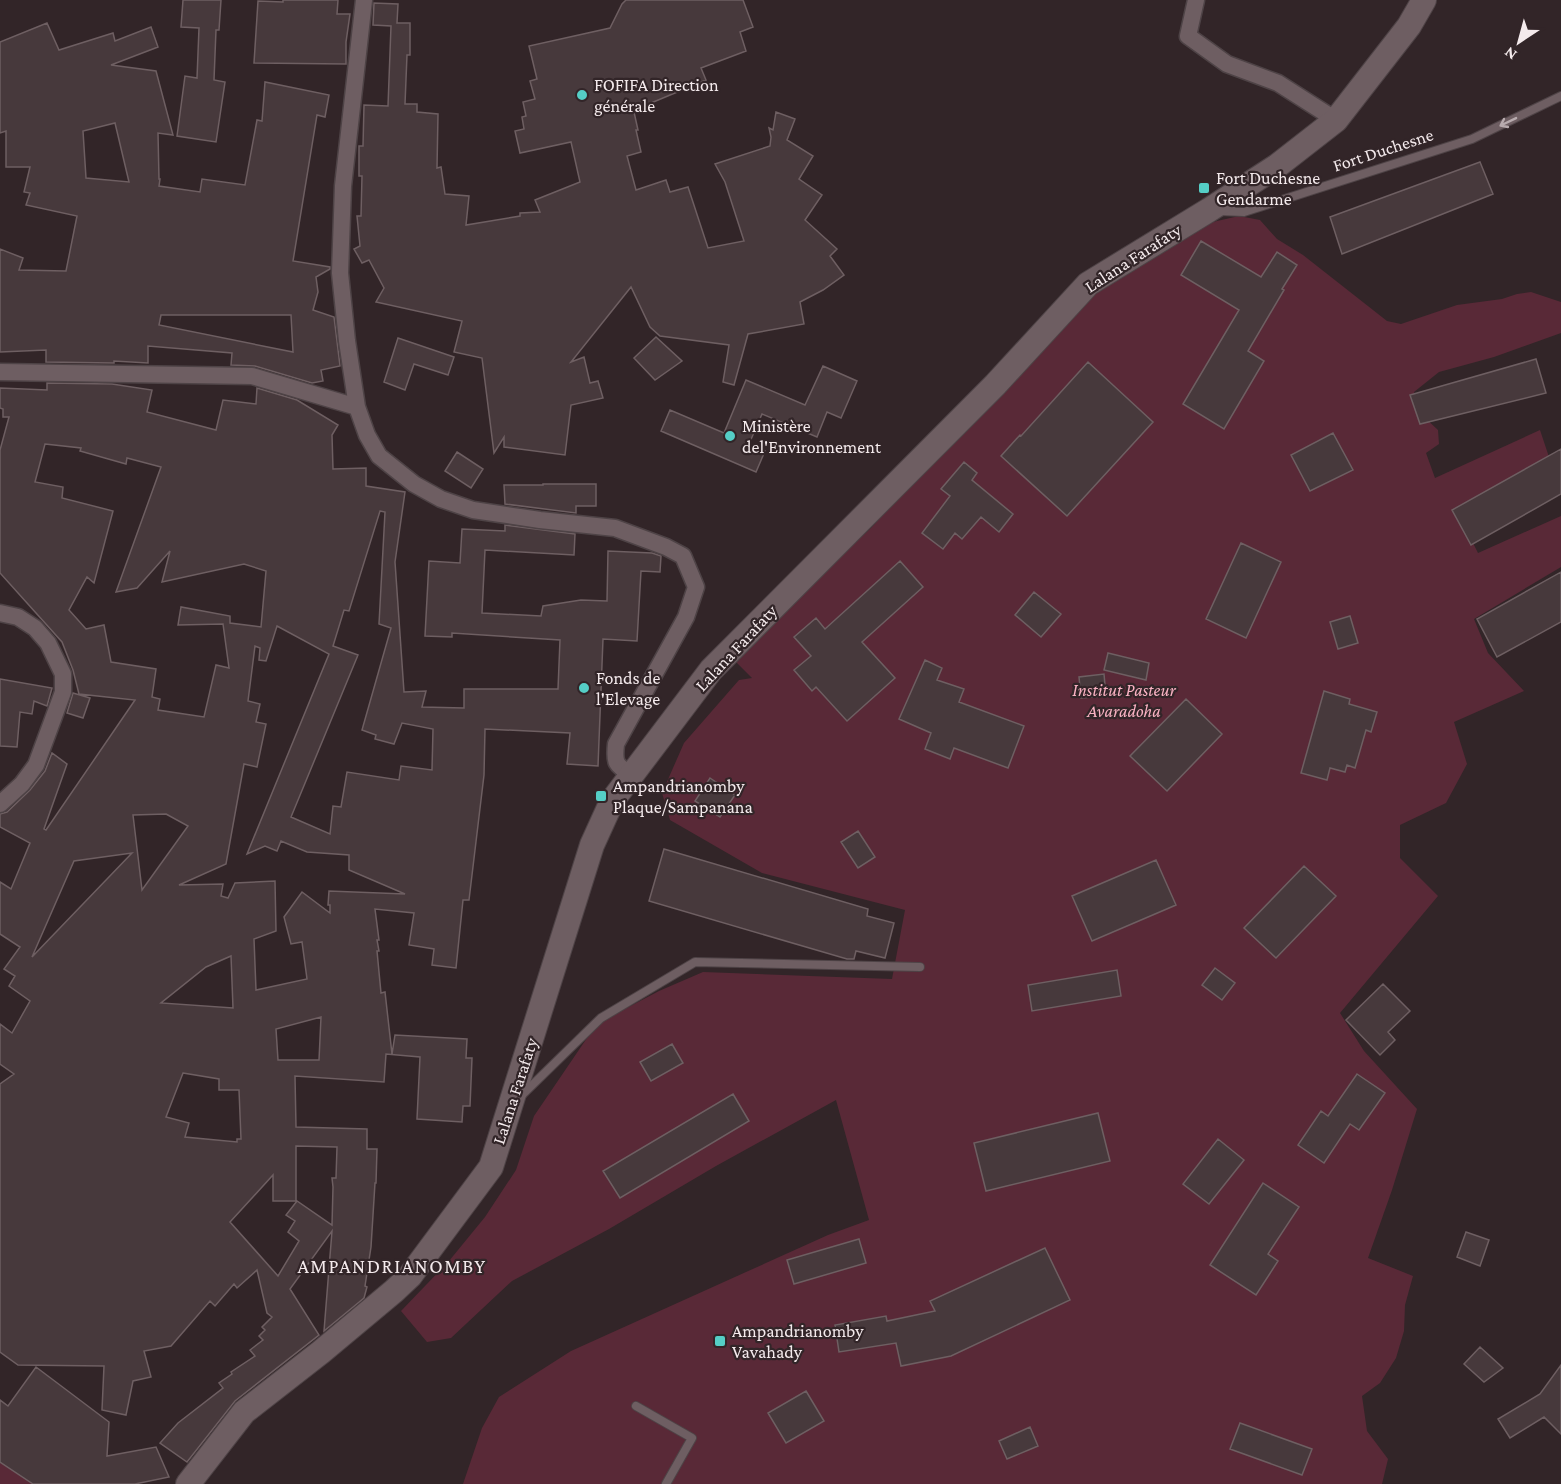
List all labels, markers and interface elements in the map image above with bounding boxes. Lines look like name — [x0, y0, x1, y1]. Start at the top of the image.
north arrow — [1489, 12, 1549, 72]
text: N — [1501, 44, 1520, 64]
place label: FOFIFA Direction générale — [594, 75, 719, 116]
marker: FOFIFA Direction générale — [575, 88, 589, 102]
one-way arrow — [1500, 116, 1518, 128]
street label: Fort Duchesne — [1330, 124, 1436, 176]
place label: Fort Duchesne Gendarme — [1216, 168, 1320, 209]
marker: Fort Duchesne Gendarme — [1197, 181, 1211, 195]
street label: Lalana Farafaty — [1081, 219, 1185, 297]
place label: Ministère del'Environnement — [742, 416, 882, 457]
marker: Ministère del'Environnement — [723, 429, 737, 443]
street label: Lalana Farafaty — [691, 600, 782, 695]
place label: Fonds de l'Elevage — [596, 668, 660, 709]
park label: Institut Pasteur Avaradoha — [1072, 680, 1176, 721]
marker: Fonds de l'Elevage — [577, 681, 591, 695]
place label: Ampandrianomby Plaque/Sampanana — [613, 776, 753, 817]
marker: Ampandrianomby Plaque/Sampanana — [594, 789, 608, 803]
street label: Lalana Farafaty — [488, 1035, 542, 1147]
district label: AMPANDRIANOMBY — [297, 1255, 487, 1277]
place label: Ampandrianomby Vavahady — [732, 1321, 864, 1362]
marker: Ampandrianomby Vavahady — [713, 1334, 727, 1348]

